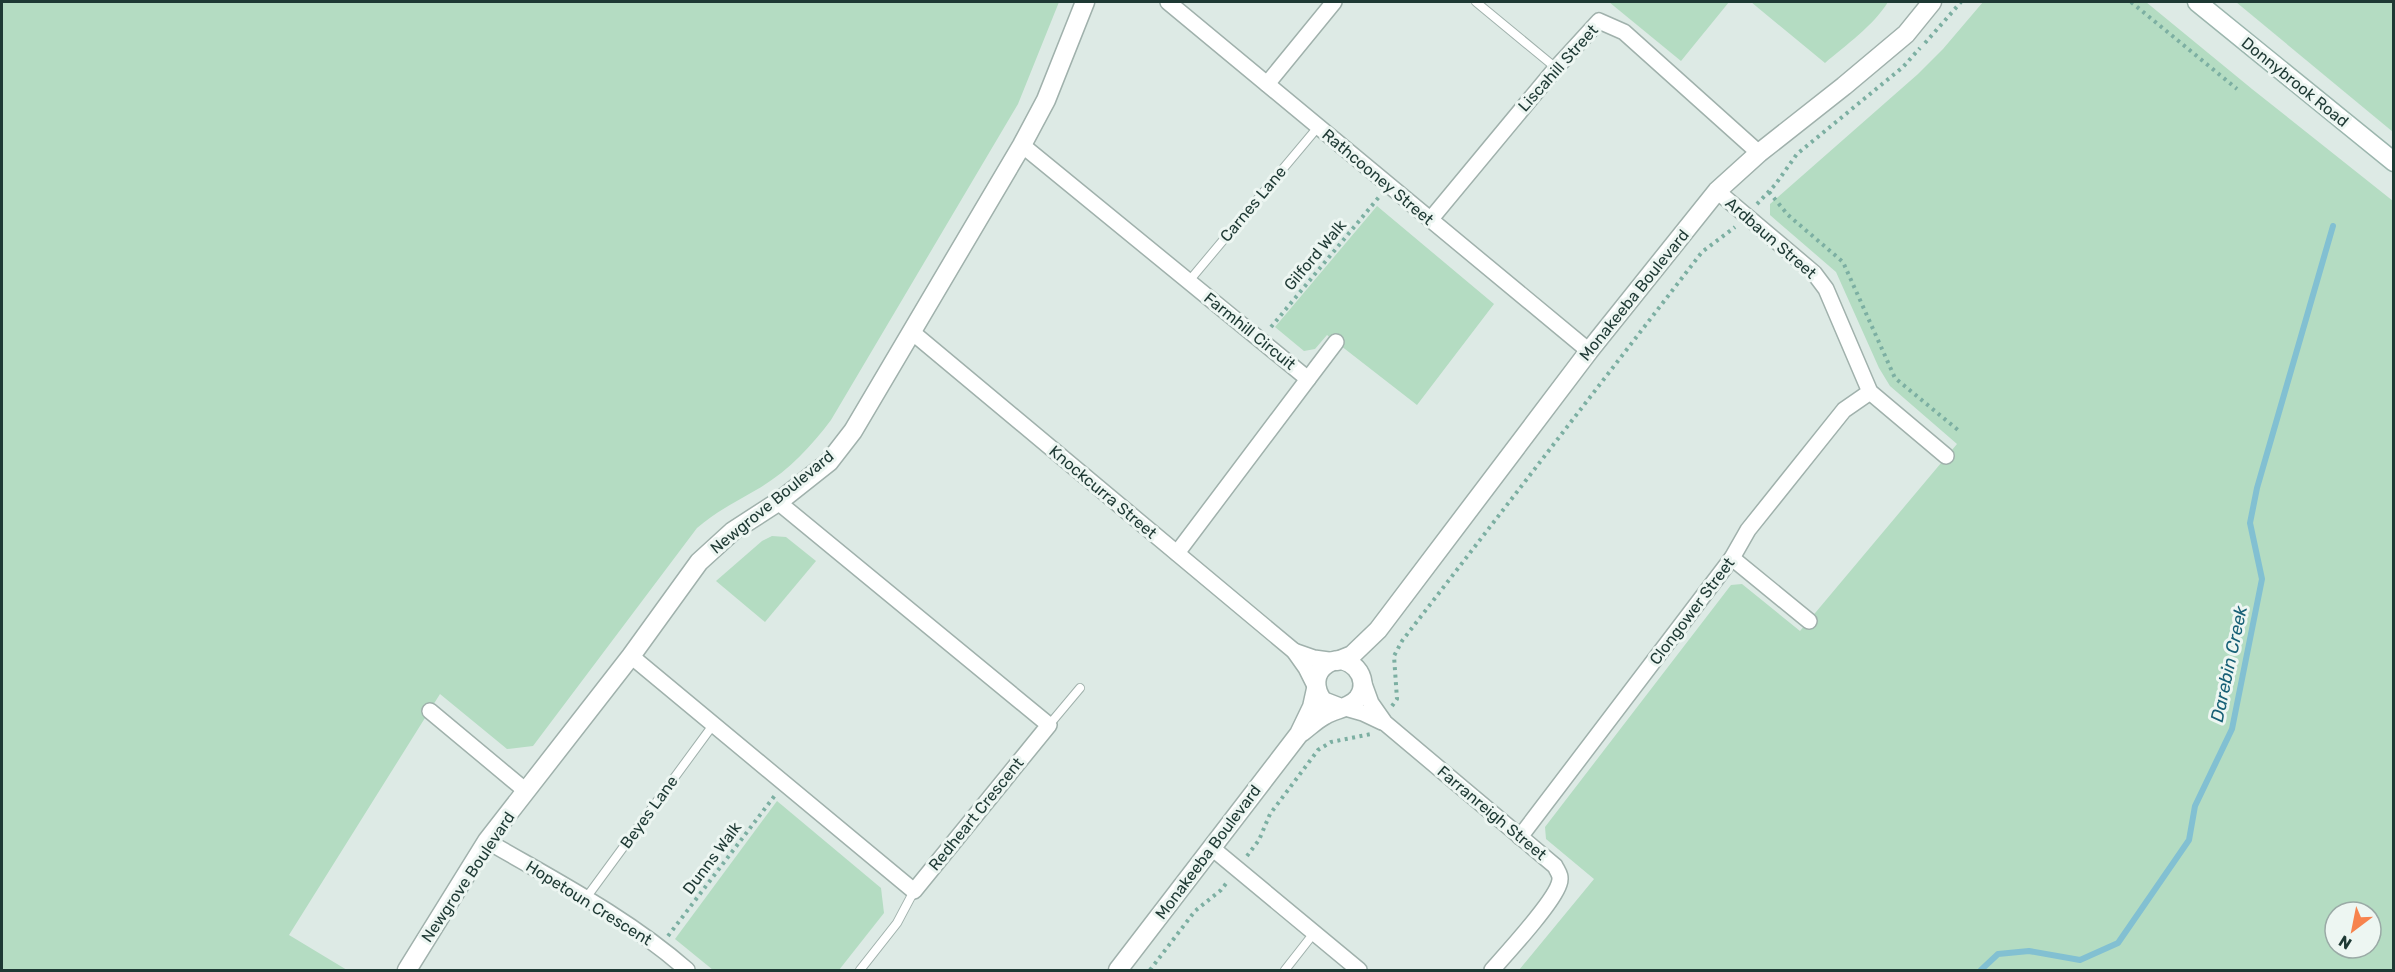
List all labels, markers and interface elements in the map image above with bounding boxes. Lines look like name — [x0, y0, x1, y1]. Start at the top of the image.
street label: Liscahill Street — [1514, 21, 1602, 115]
street label: Donnybrook Road — [2238, 33, 2352, 131]
street label: Rathcooney Street — [1319, 125, 1437, 229]
street label: Carnes Lane — [1216, 162, 1290, 246]
street label: Ardbaun Street — [1722, 193, 1820, 283]
street label: Gilford Walk — [1280, 215, 1351, 294]
street label: Monakeeba Boulevard — [1575, 226, 1693, 364]
street label: Farmhill Circuit — [1200, 288, 1300, 374]
street label: Knockcurra Street — [1045, 441, 1161, 543]
street label: Newgrove Boulevard — [707, 446, 837, 558]
street label: Clongower Street — [1645, 554, 1739, 668]
water label: Darebin Creek — [2206, 603, 2252, 724]
street label: Redheart Crescent — [925, 754, 1027, 874]
street label: Farranreigh Street — [1434, 762, 1550, 864]
street label: Beyes Lane — [616, 772, 682, 852]
street label: Monakeeba Boulevard — [1151, 781, 1265, 923]
street label: Newgrove Boulevard — [417, 808, 519, 946]
street label: Dunns Walk — [679, 818, 746, 898]
street label: Hopetoun Crescent — [522, 857, 656, 949]
north arrow — [2323, 900, 2383, 960]
text: N — [2335, 931, 2355, 953]

